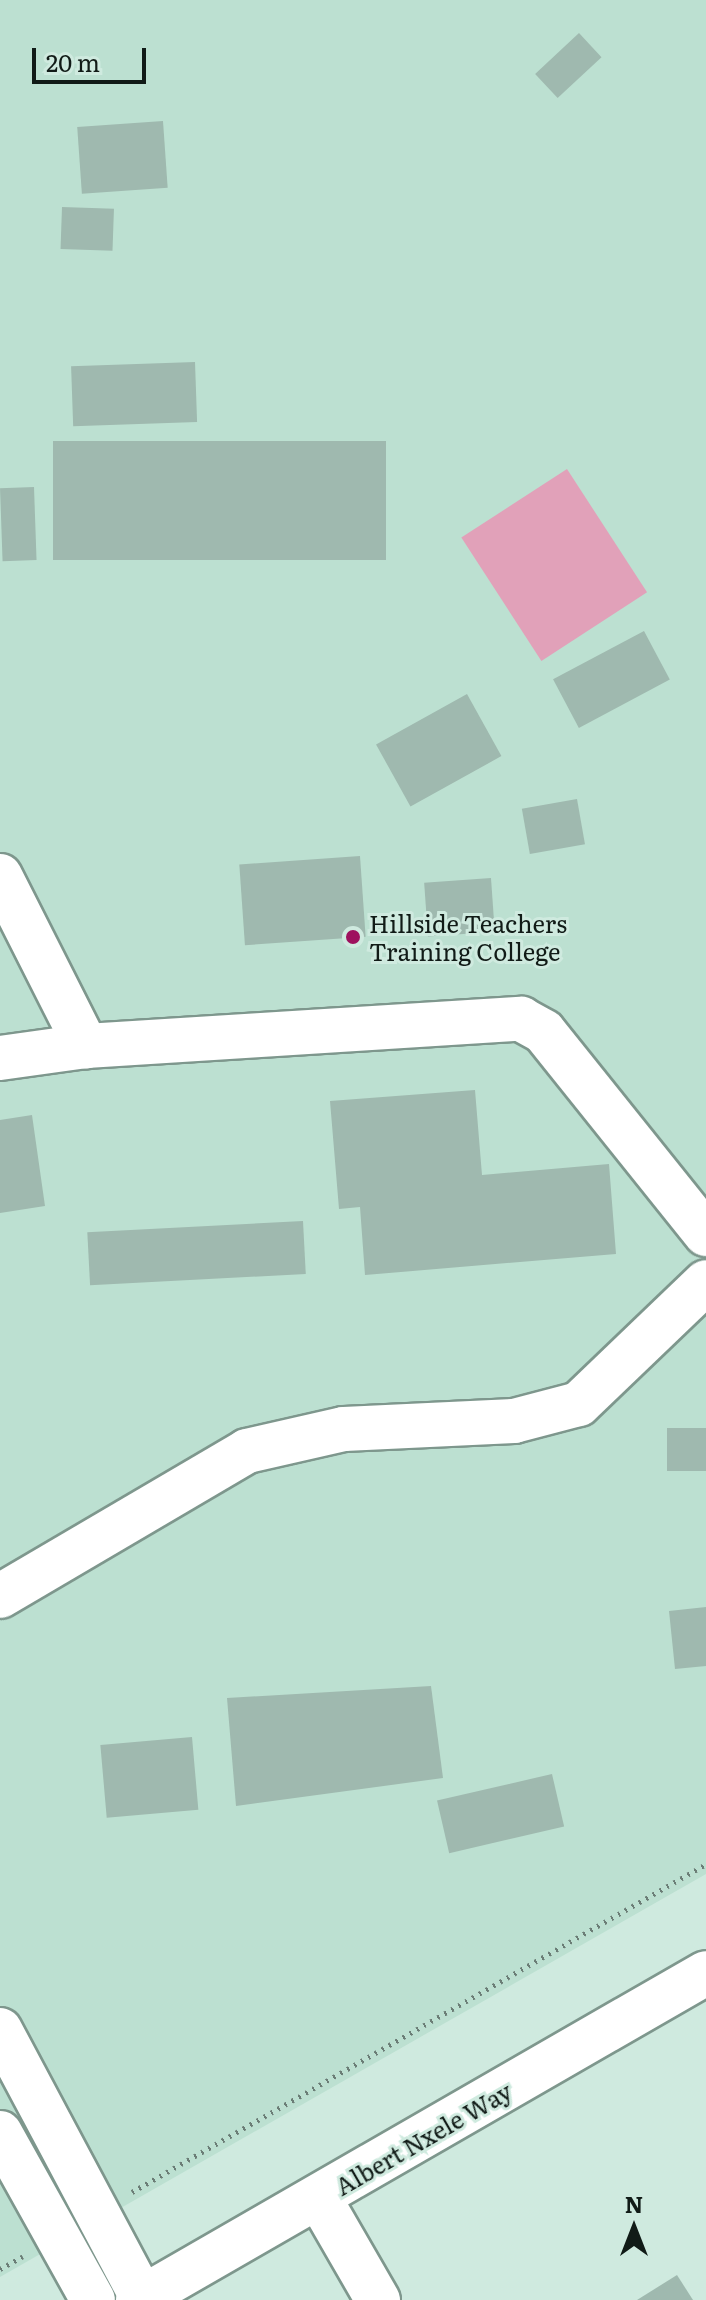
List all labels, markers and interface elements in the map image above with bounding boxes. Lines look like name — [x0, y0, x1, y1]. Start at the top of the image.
scale bar — [36, 32, 150, 82]
text: 20 m — [46, 44, 100, 79]
place label: Hillside Teachers Training College — [369, 909, 567, 965]
marker: Hillside Teachers Training College — [344, 928, 362, 946]
street label: Albert Nxele Way — [330, 2076, 516, 2200]
text: N — [625, 2187, 643, 2220]
north arrow — [594, 2188, 674, 2268]

